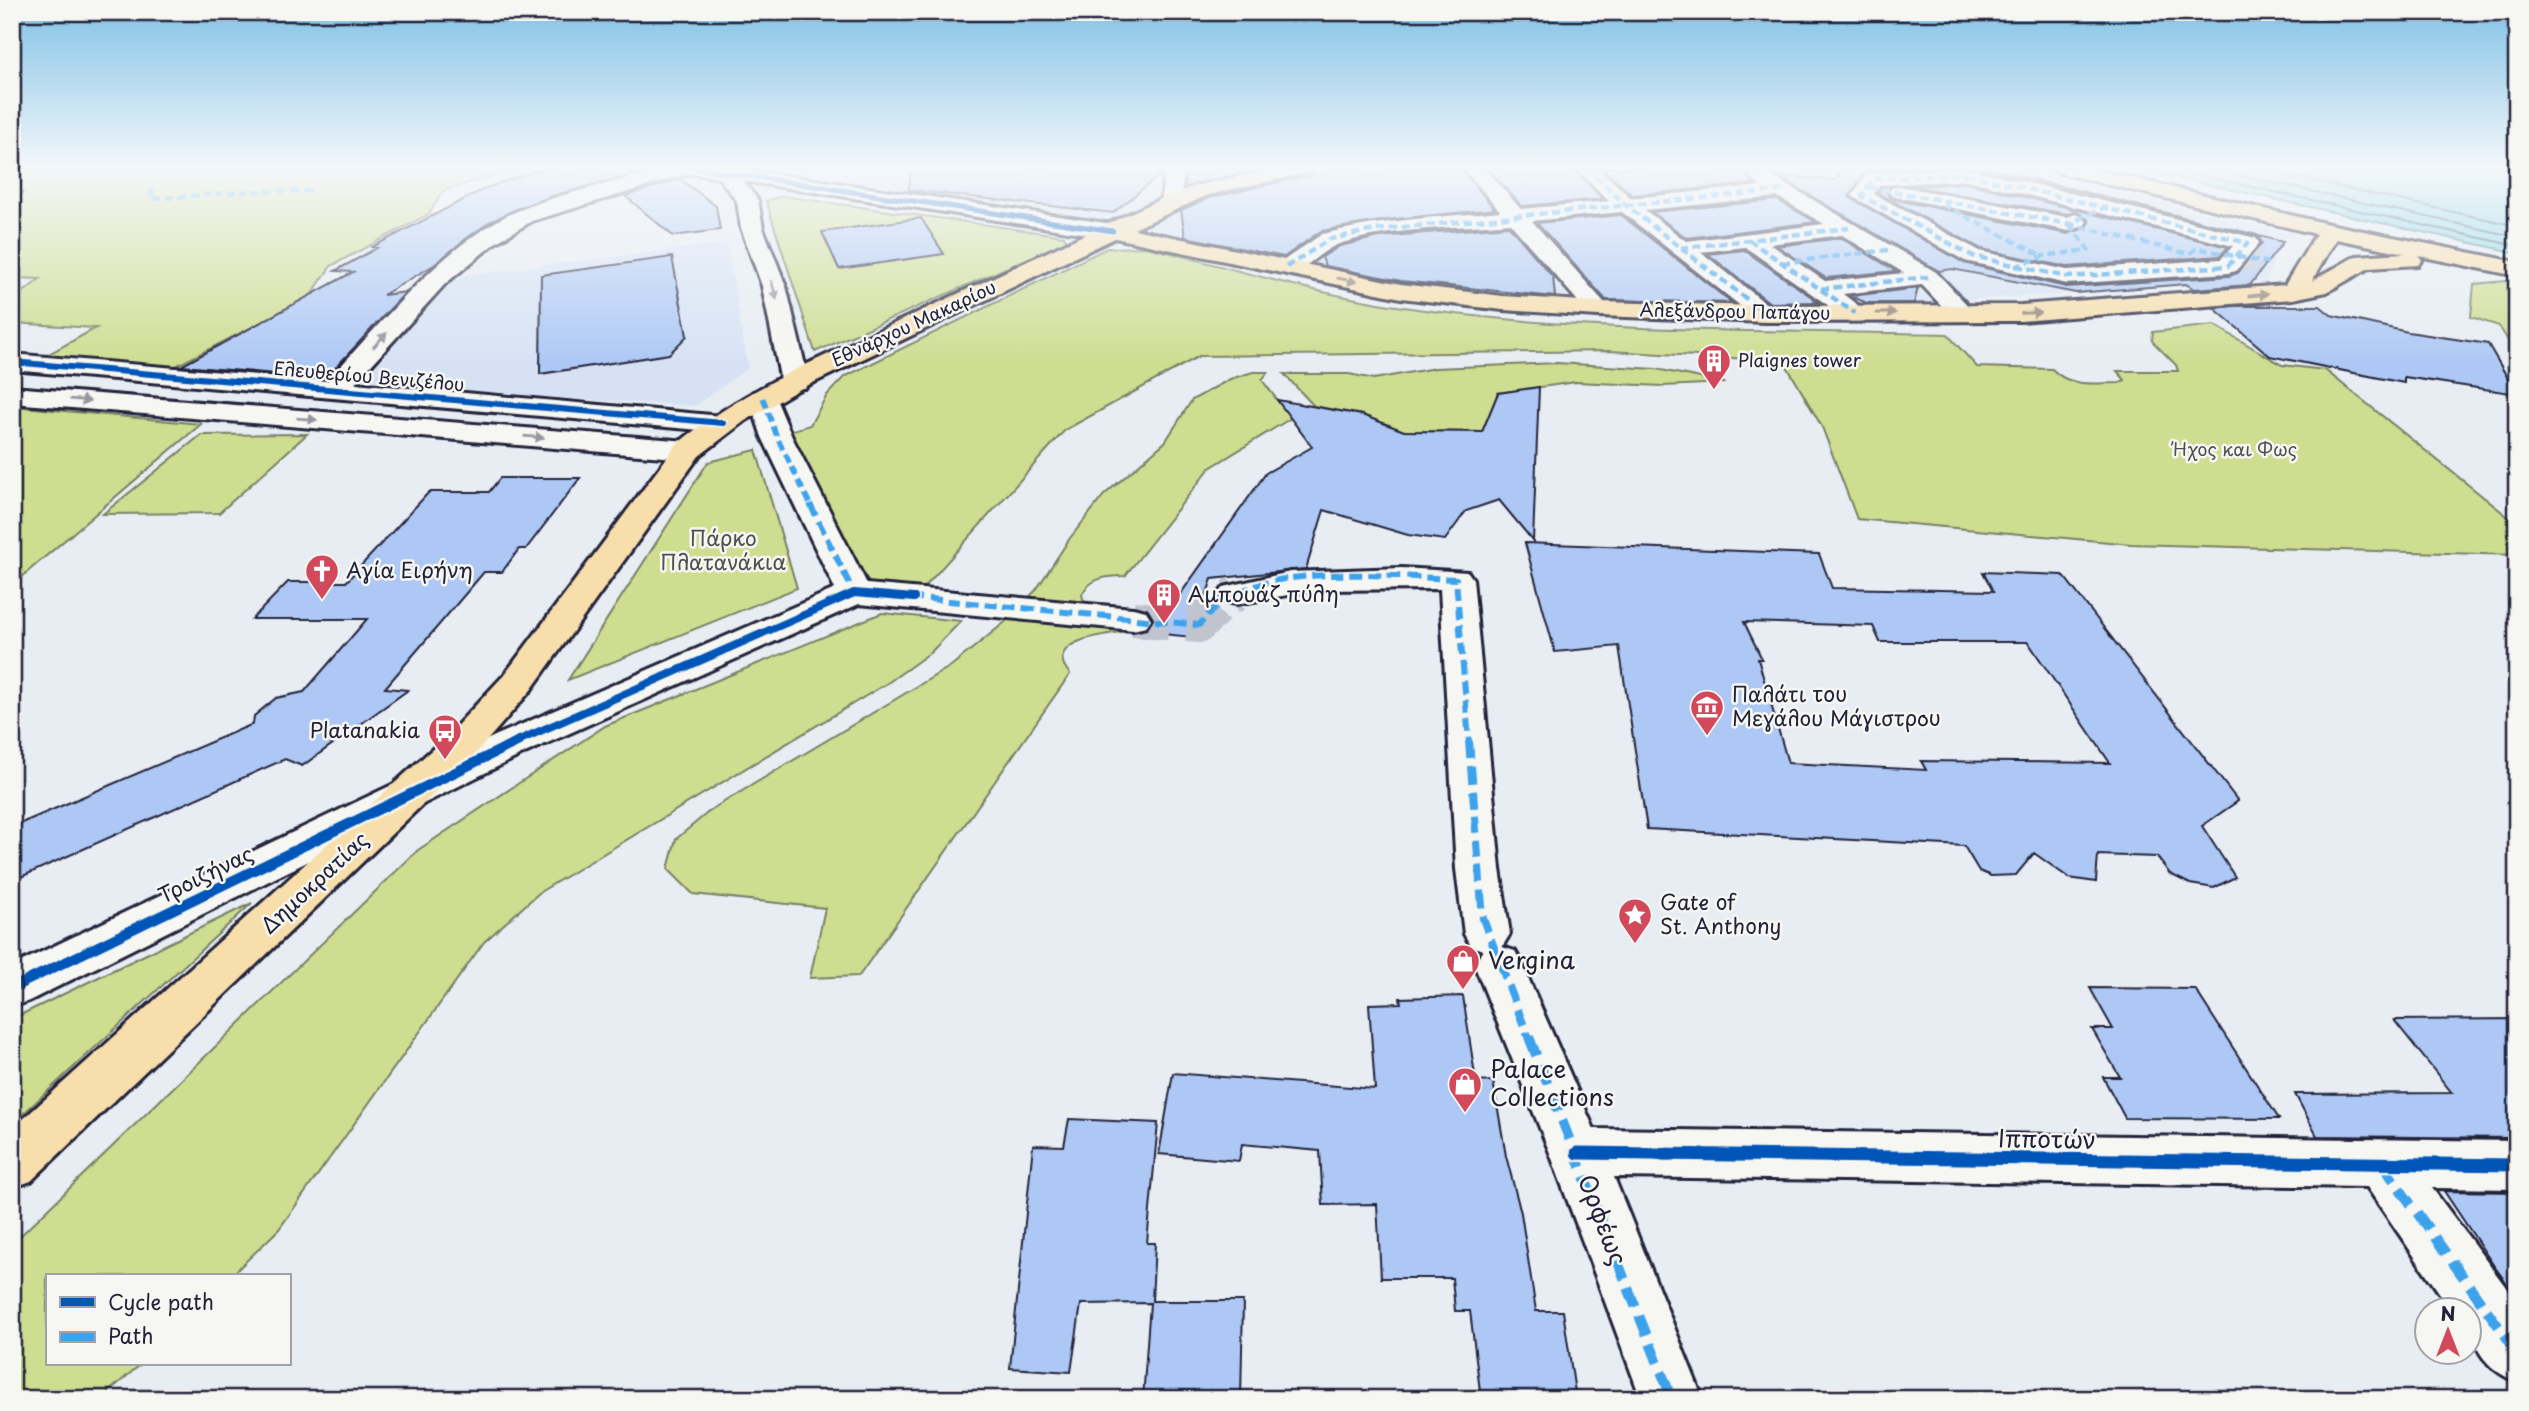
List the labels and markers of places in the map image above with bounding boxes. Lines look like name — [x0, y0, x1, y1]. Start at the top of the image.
building icon: Plaignes tower — [1695, 342, 1733, 391]
place label: Plaignes tower — [1738, 346, 1862, 373]
church icon: Αγία Ειρήνη — [303, 552, 341, 601]
place label: Αγία Ειρήνη — [346, 553, 473, 585]
building icon: Αμπουάζ πύλη — [1145, 576, 1183, 625]
place label: Αμπουάζ πύλη — [1188, 577, 1339, 609]
place label: Παλάτι του Μεγάλου Μάγιστρου — [1732, 677, 1941, 733]
museum icon: Παλάτι του Μεγάλου Μάγιστρου — [1688, 688, 1726, 737]
bus stop icon: Platanakia — [426, 712, 464, 761]
place label: Platanakia — [310, 713, 420, 745]
place label: Gate of St. Anthony — [1660, 885, 1781, 941]
place icon: Gate of St. Anthony — [1616, 896, 1654, 945]
place label: Vergina — [1488, 941, 1575, 977]
shop icon: Vergina — [1444, 942, 1482, 991]
place label: Palace Collections — [1490, 1050, 1614, 1114]
shop icon: Palace Collections — [1446, 1065, 1484, 1114]

